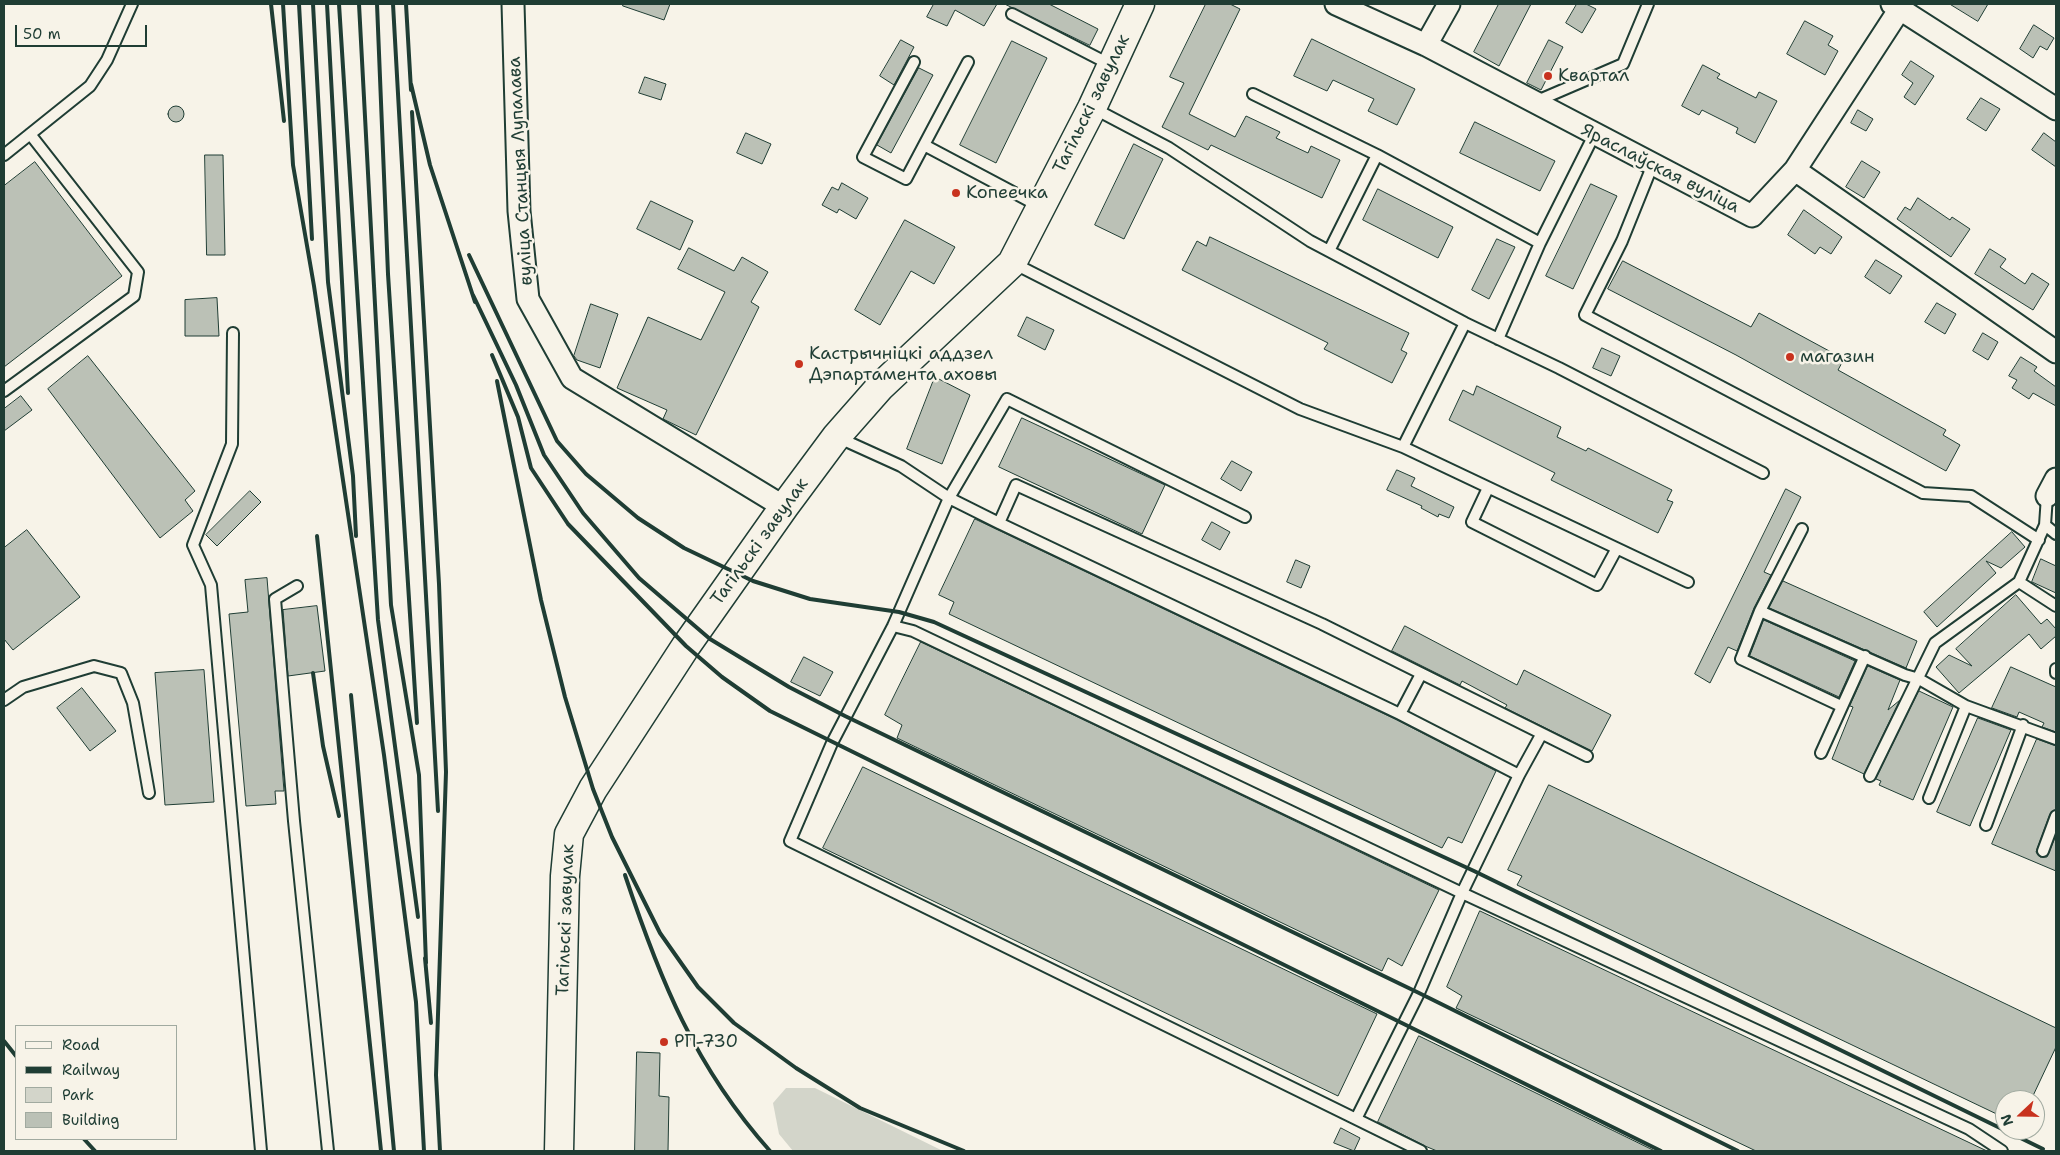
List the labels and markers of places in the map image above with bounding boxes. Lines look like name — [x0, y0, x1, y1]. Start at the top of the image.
place label: Квартал — [1558, 65, 1629, 87]
marker: Квартал — [1542, 70, 1554, 82]
place label: Копеечка — [966, 182, 1048, 204]
marker: Копеечка — [950, 187, 962, 199]
place label: Кастрычніцкі аддзел Дэпартамента аховы — [809, 343, 997, 386]
place label: магазин — [1800, 346, 1875, 368]
marker: магазин — [1784, 351, 1796, 363]
marker: Кастрычніцкі аддзел Дэпартамента аховы — [793, 358, 805, 370]
place label: РП-730 — [674, 1031, 738, 1053]
marker: РП-730 — [658, 1036, 670, 1048]

